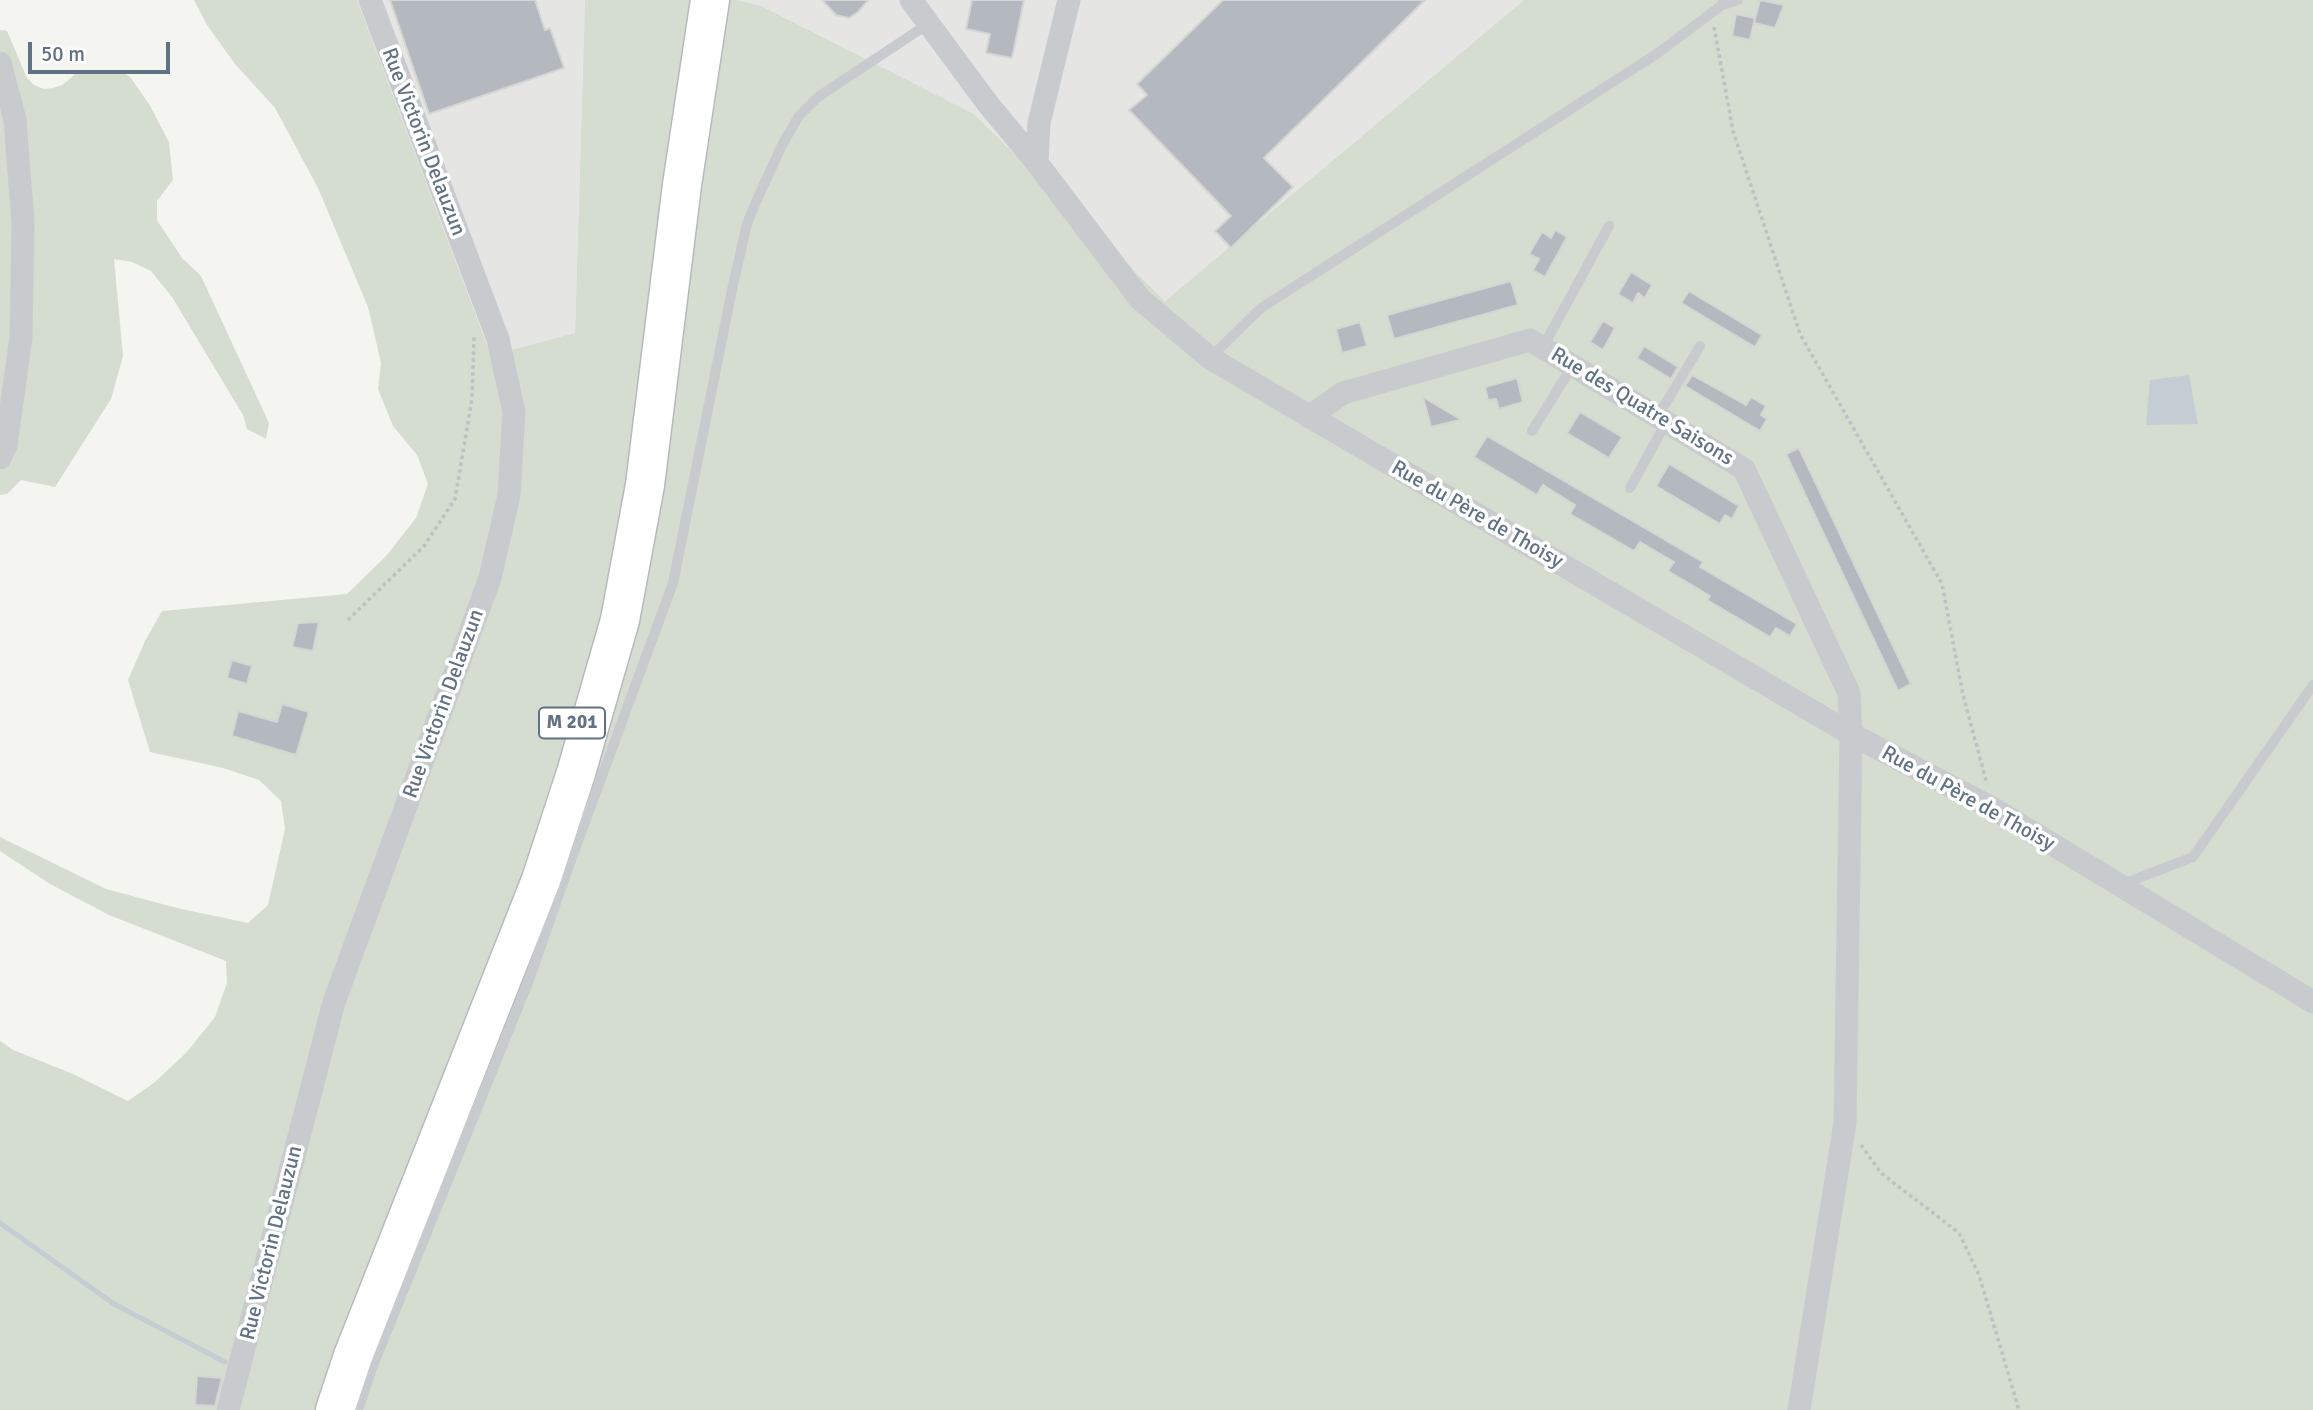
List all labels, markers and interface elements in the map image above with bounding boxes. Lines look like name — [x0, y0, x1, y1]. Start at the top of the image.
scale bar — [32, 28, 173, 72]
text: 50 m — [41, 41, 85, 67]
street label: Rue Victorin Delauzun — [376, 45, 470, 239]
street label: Rue des Quatre Saisons — [1546, 343, 1738, 471]
street label: Rue du Père de Thoisy — [1387, 456, 1567, 574]
street label: Rue Victorin Delauzun — [398, 606, 490, 802]
road number: M 201 — [539, 708, 605, 738]
street label: Rue du Père de Thoisy — [1877, 741, 2059, 857]
street label: Rue Victorin Delauzun — [236, 1143, 308, 1343]

